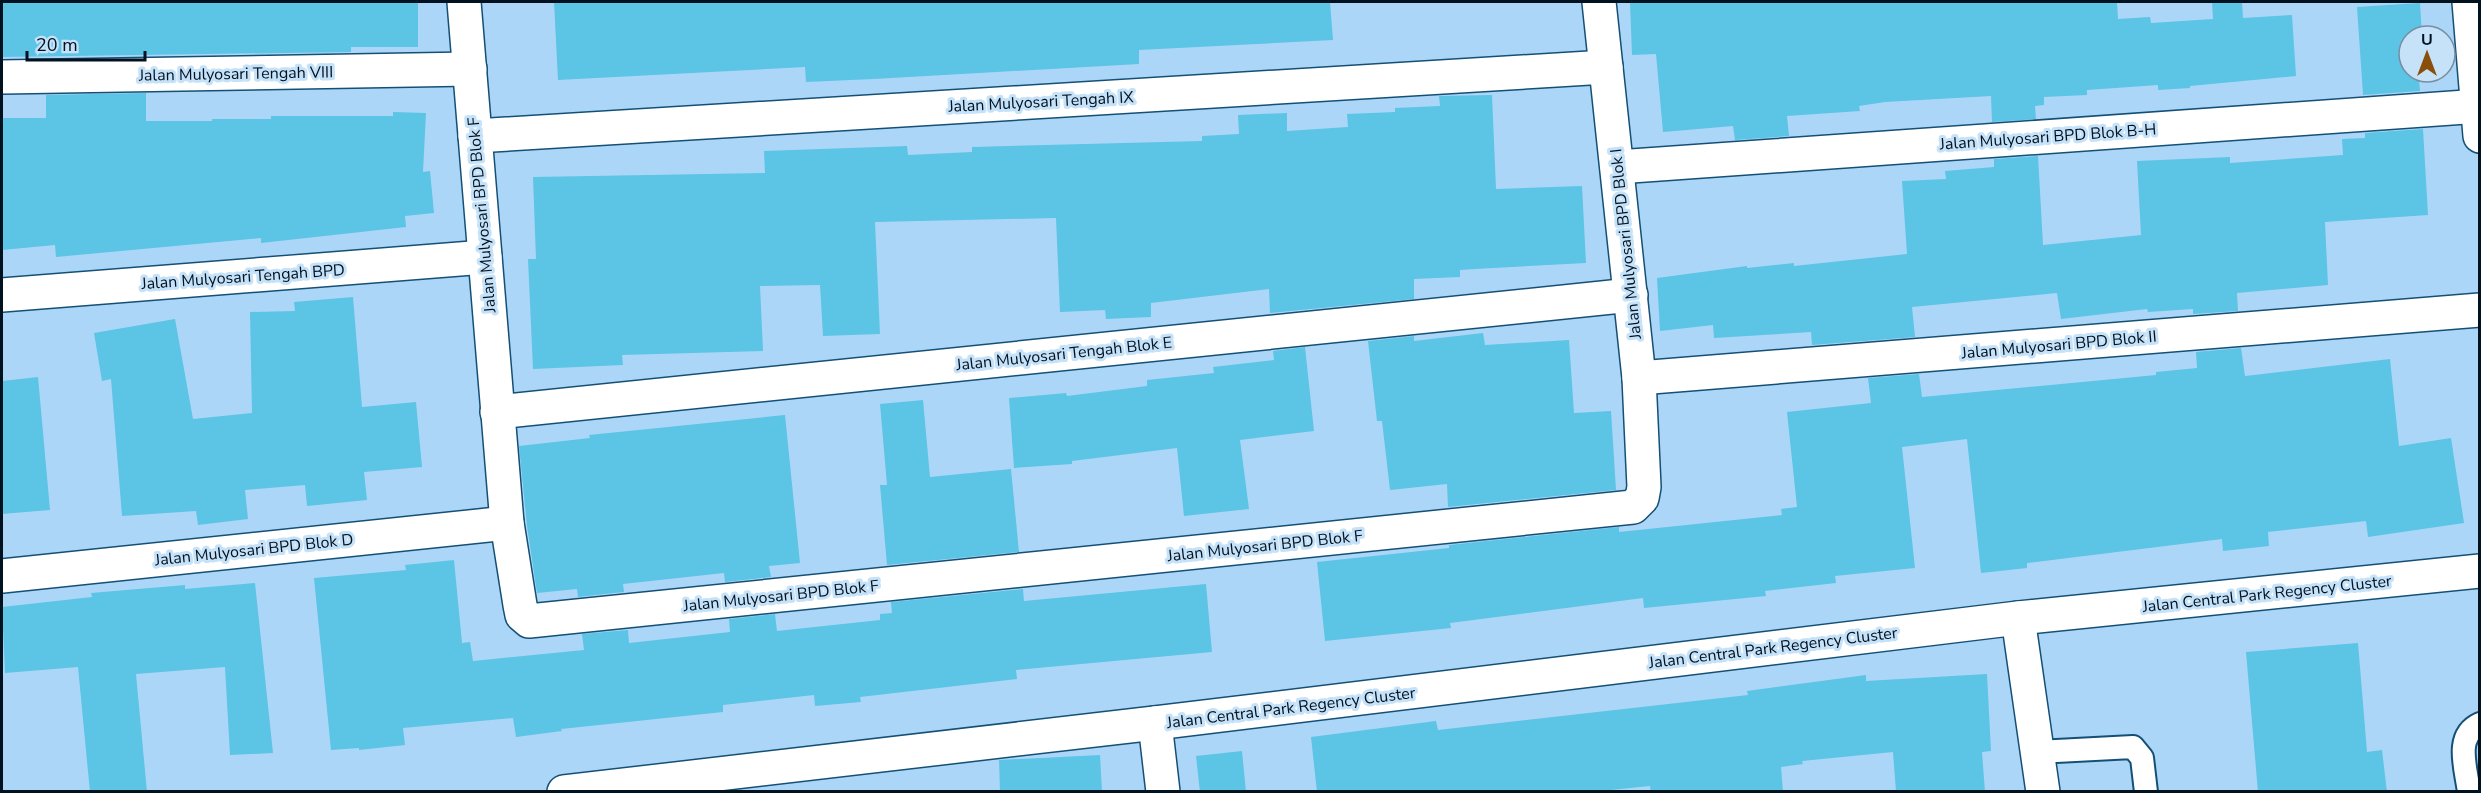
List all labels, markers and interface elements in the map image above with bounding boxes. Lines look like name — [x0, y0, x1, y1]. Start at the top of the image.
scale bar — [27, 24, 146, 62]
north arrow — [2397, 24, 2457, 84]
text: U — [2421, 29, 2433, 51]
text: 20 m — [36, 33, 78, 57]
street label: Jalan Mulyosari Tengah VIII — [138, 61, 333, 87]
street label: Jalan Mulyosari Tengah IX — [947, 86, 1135, 118]
street label: Jalan Mulyosari BPD Blok F — [462, 116, 502, 315]
street label: Jalan Mulyosari BPD Blok B-H — [1938, 118, 2157, 156]
street label: Jalan Mulyosari BPD Blok I — [1605, 148, 1647, 341]
street label: Jalan Mulyosari Tengah BPD — [140, 259, 346, 295]
street label: Jalan Mulyosari BPD Blok II — [1960, 326, 2157, 365]
street label: Jalan Mulyosari Tengah Blok E — [954, 332, 1173, 376]
street label: Jalan Mulyosari BPD Blok F — [1165, 525, 1364, 567]
street label: Jalan Mulyosari BPD Blok D — [153, 529, 354, 571]
street label: Jalan Central Park Regency Cluster — [2141, 570, 2393, 618]
street label: Jalan Mulyosari BPD Blok F — [681, 575, 880, 617]
street label: Jalan Central Park Regency Cluster — [1647, 622, 1899, 674]
street label: Jalan Central Park Regency Cluster — [1165, 682, 1417, 734]

